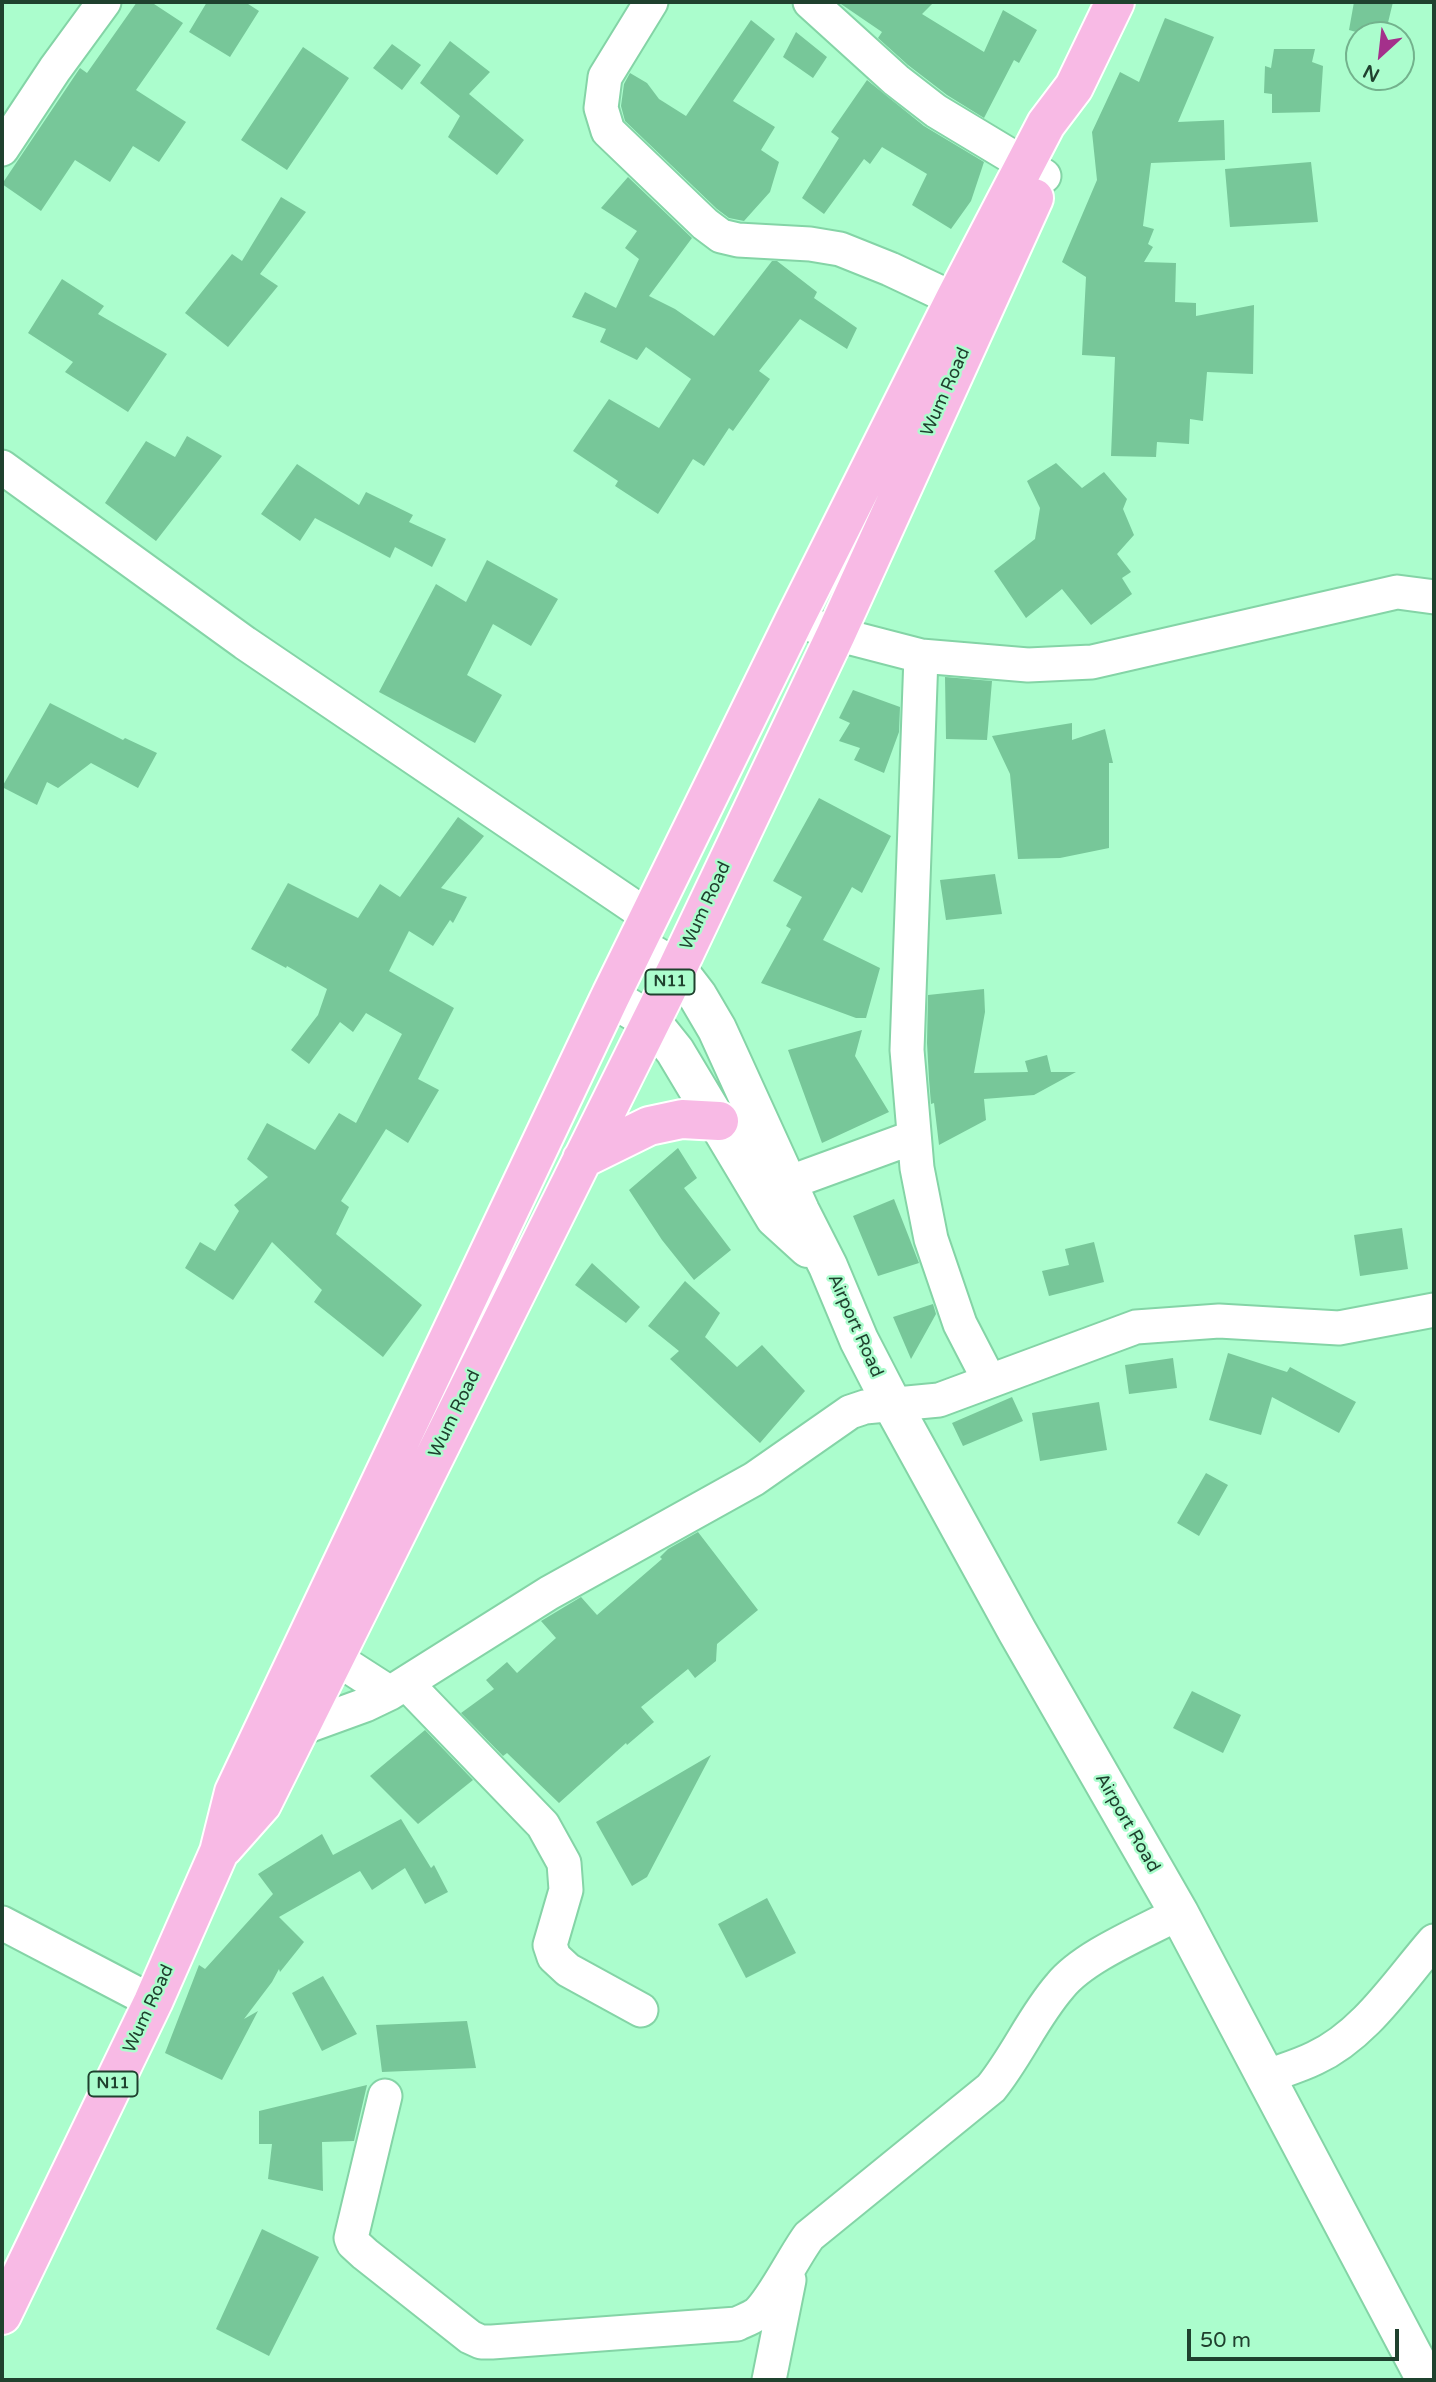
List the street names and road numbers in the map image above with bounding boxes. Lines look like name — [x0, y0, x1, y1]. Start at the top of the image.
street label: Wum Road — [917, 344, 975, 440]
street label: Wum Road — [676, 858, 736, 954]
road number: N11 — [646, 970, 694, 994]
street label: Airport Road — [823, 1271, 887, 1381]
street label: Wum Road — [424, 1367, 486, 1461]
street label: Airport Road — [1090, 1770, 1164, 1876]
street label: Wum Road — [119, 1961, 179, 2057]
road number: N11 — [88, 2072, 138, 2096]

